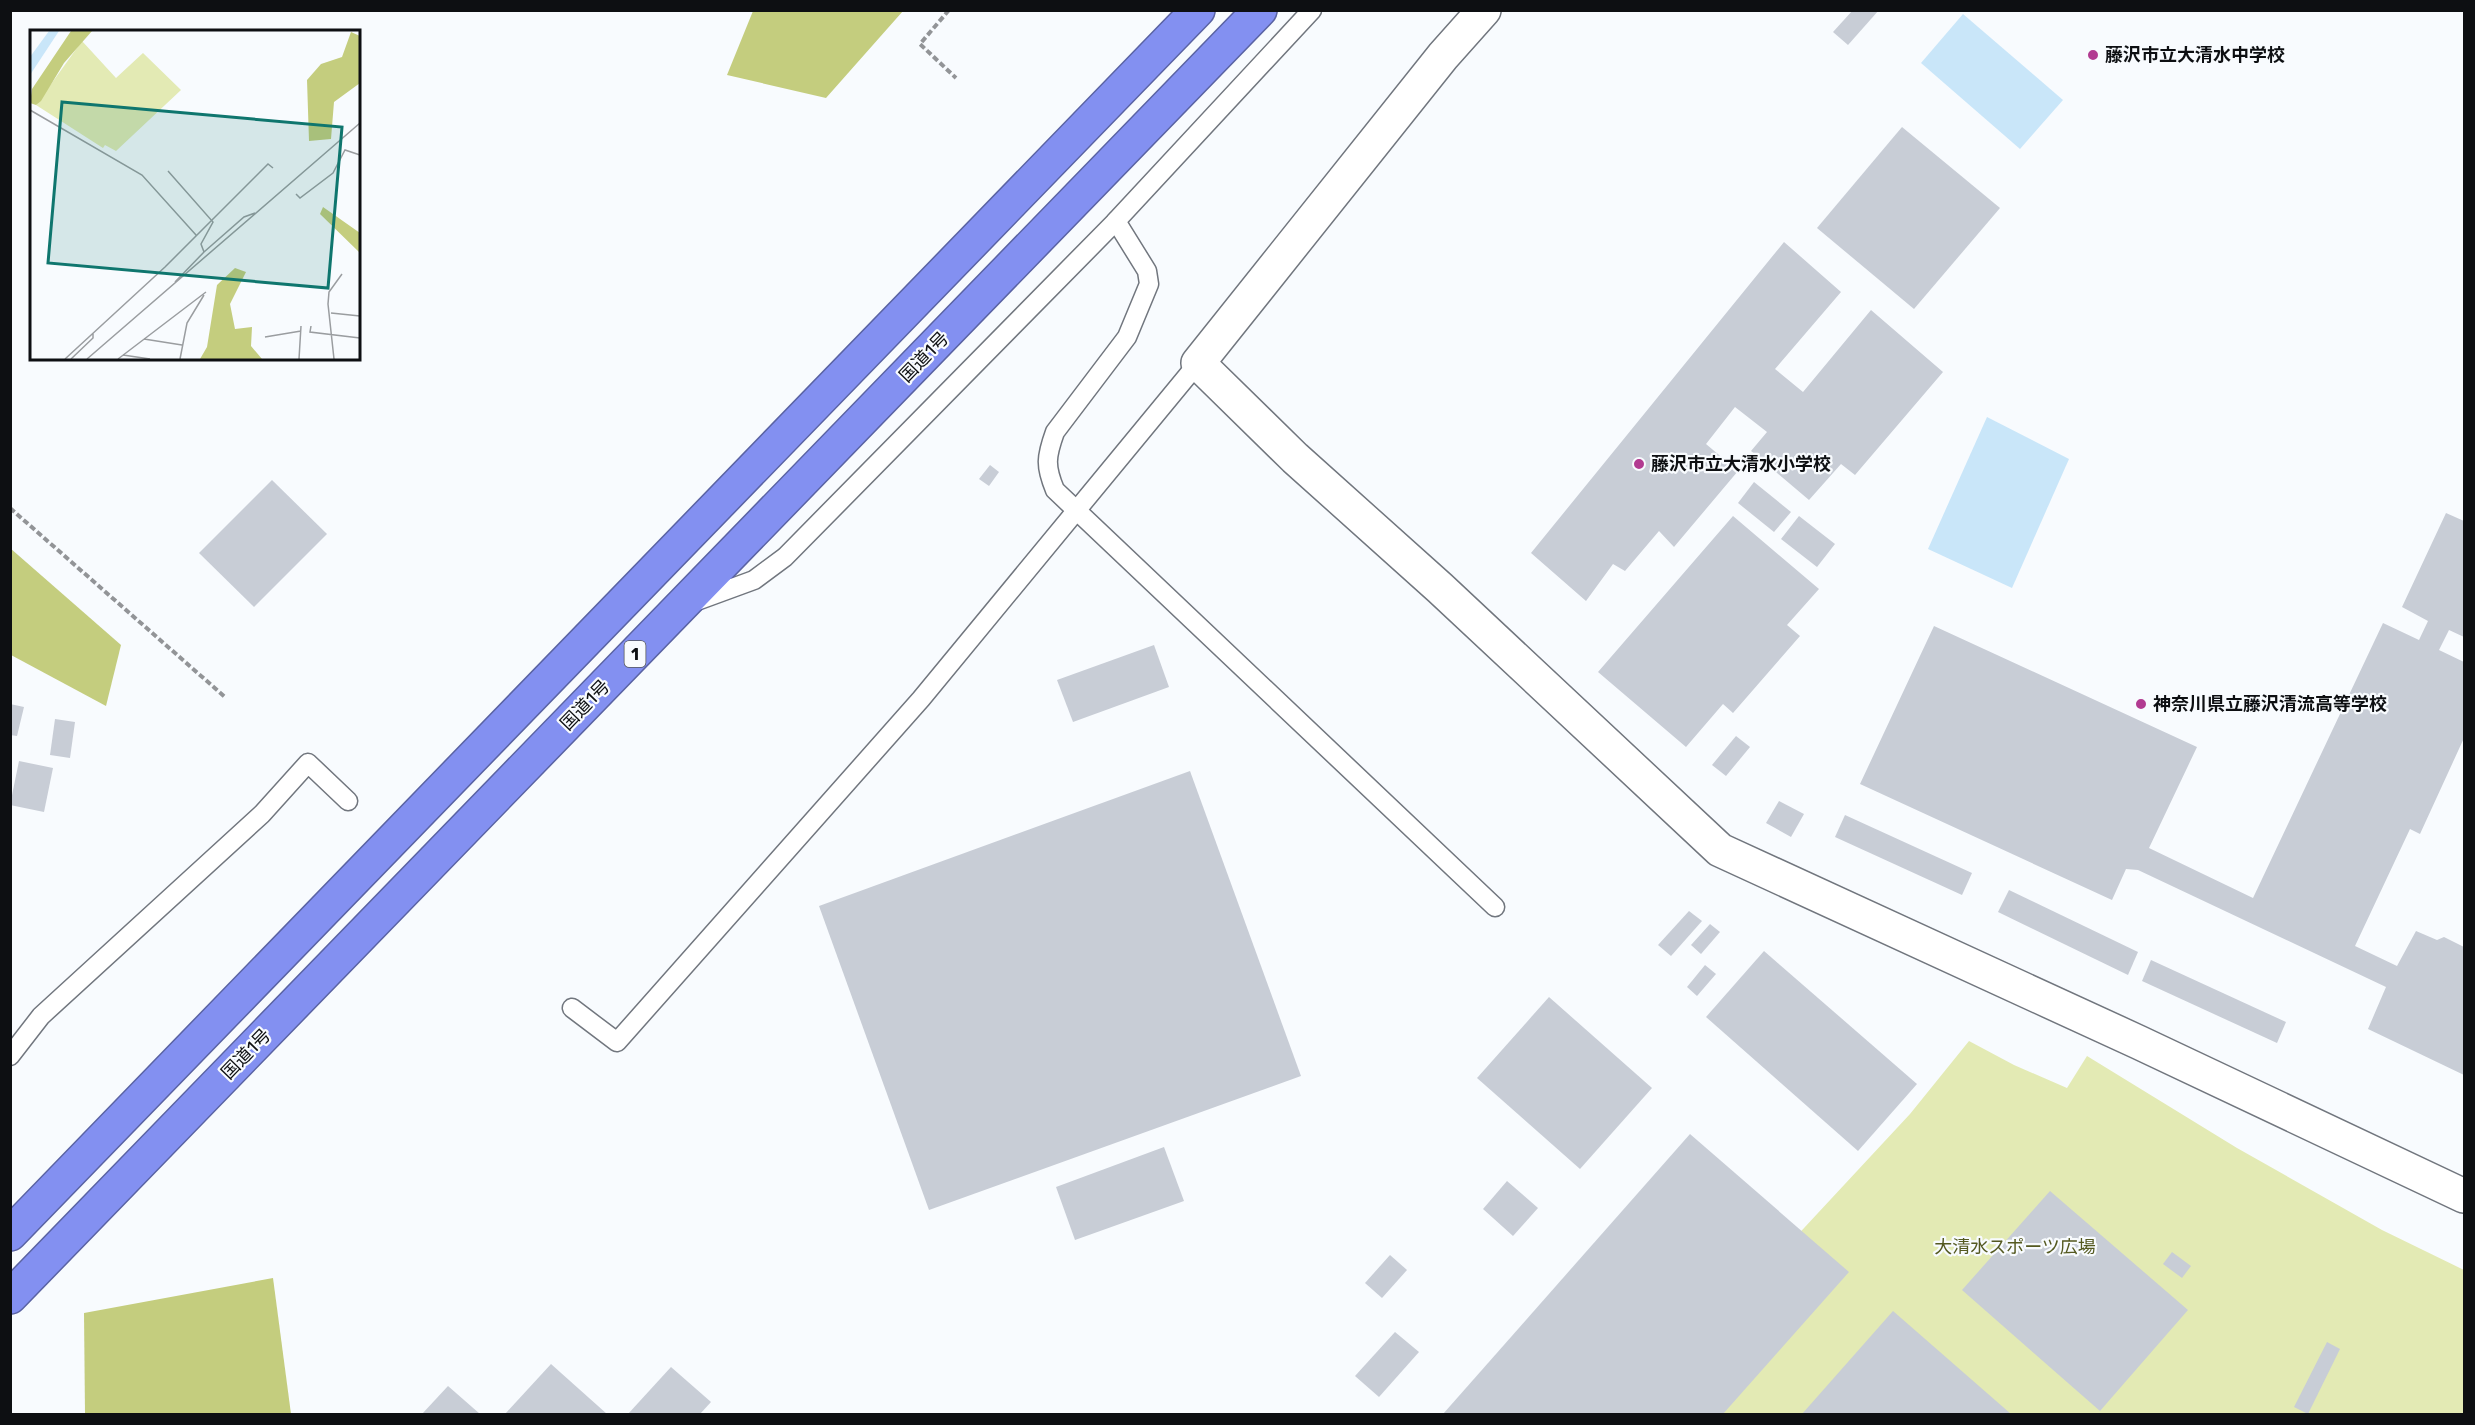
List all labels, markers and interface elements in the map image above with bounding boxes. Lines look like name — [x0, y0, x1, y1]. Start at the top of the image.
inset map — [30, 30, 360, 360]
place label: 藤沢市立大清水中学校 — [2105, 44, 2285, 66]
marker: 藤沢市立大清水中学校 — [2086, 48, 2100, 62]
street label: 国道1号 — [895, 327, 953, 387]
place label: 藤沢市立大清水小学校 — [1651, 453, 1831, 475]
marker: 藤沢市立大清水小学校 — [1632, 457, 1646, 471]
road number: 1 — [624, 641, 646, 667]
street label: 国道1号 — [556, 675, 614, 735]
place label: 神奈川県立藤沢清流高等学校 — [2153, 693, 2387, 715]
marker: 神奈川県立藤沢清流高等学校 — [2134, 697, 2148, 711]
street label: 国道1号 — [217, 1024, 275, 1084]
park label: 大清水スポーツ広場 — [1934, 1236, 2096, 1258]

